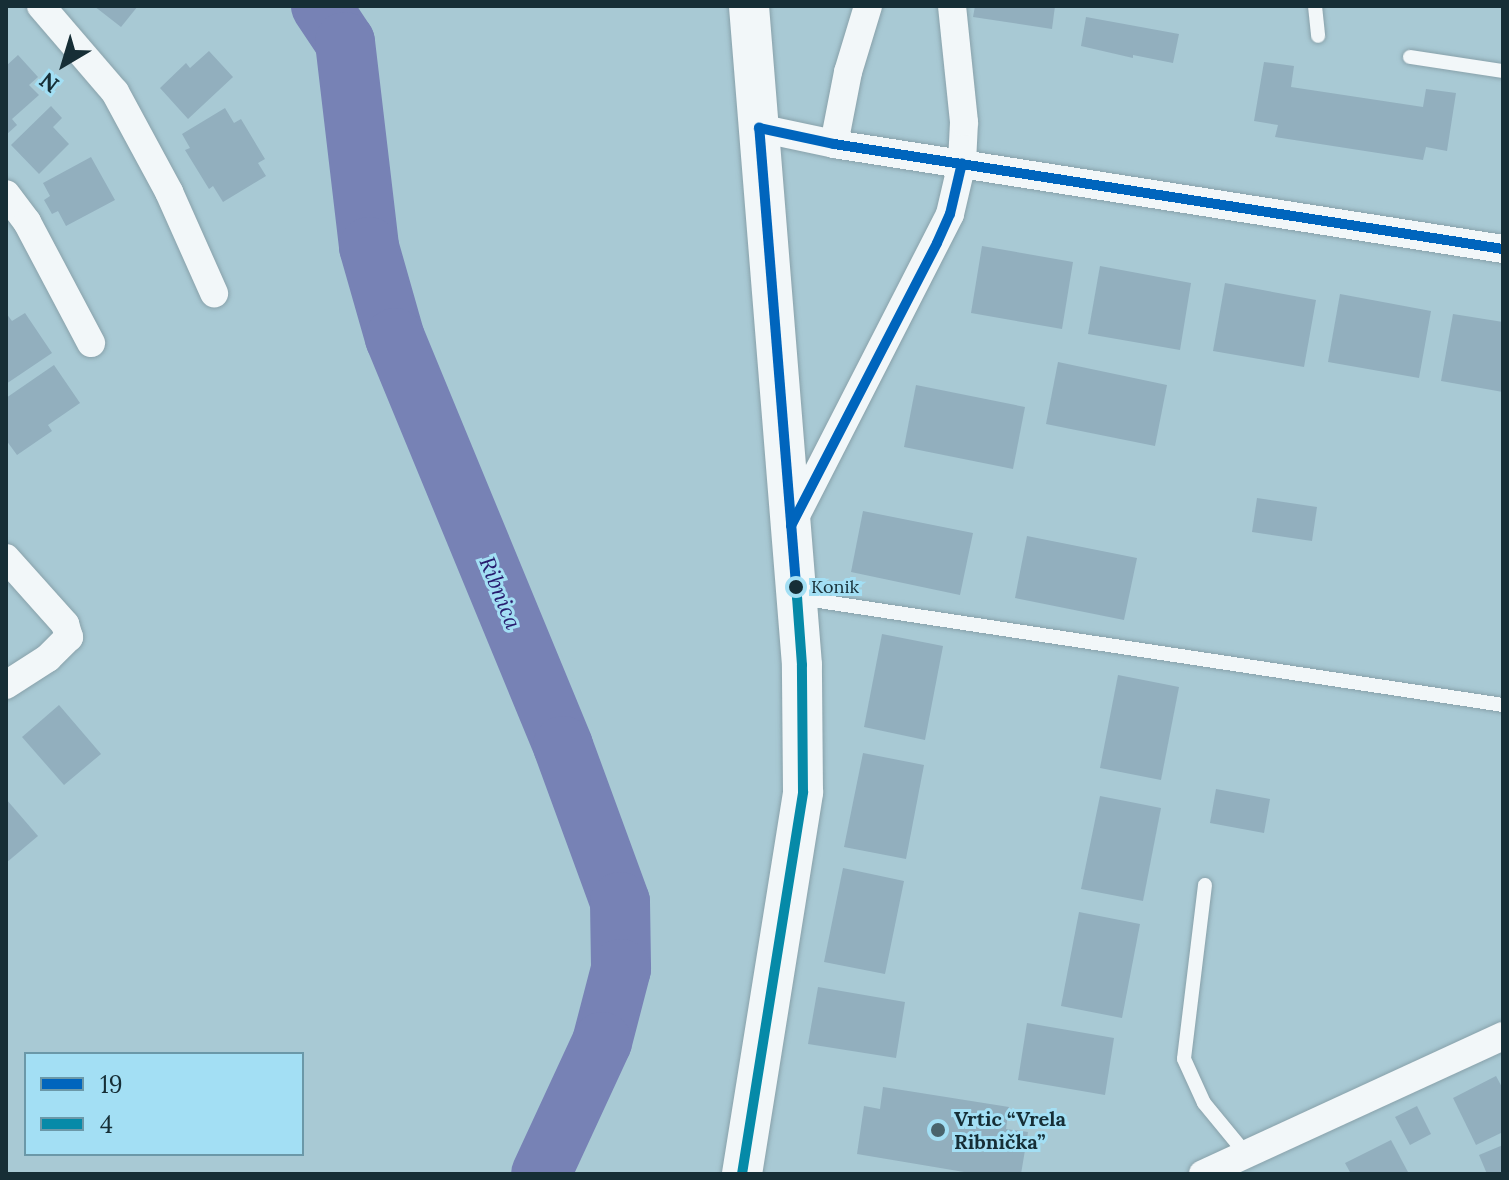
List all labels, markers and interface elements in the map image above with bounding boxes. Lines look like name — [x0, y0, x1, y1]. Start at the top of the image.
north arrow — [24, 24, 104, 104]
text: N — [34, 67, 65, 99]
water label: Ribnica — [474, 553, 526, 633]
place label: Konik — [811, 576, 859, 598]
marker: Konik — [788, 579, 804, 595]
legend — [24, 1052, 304, 1156]
text: 19 — [100, 1069, 123, 1100]
place label: Vrtic “Vrela Ribnička” — [954, 1106, 1066, 1153]
text: 4 — [100, 1109, 113, 1140]
marker: Vrtic “Vrela Ribnička” — [929, 1121, 947, 1139]

